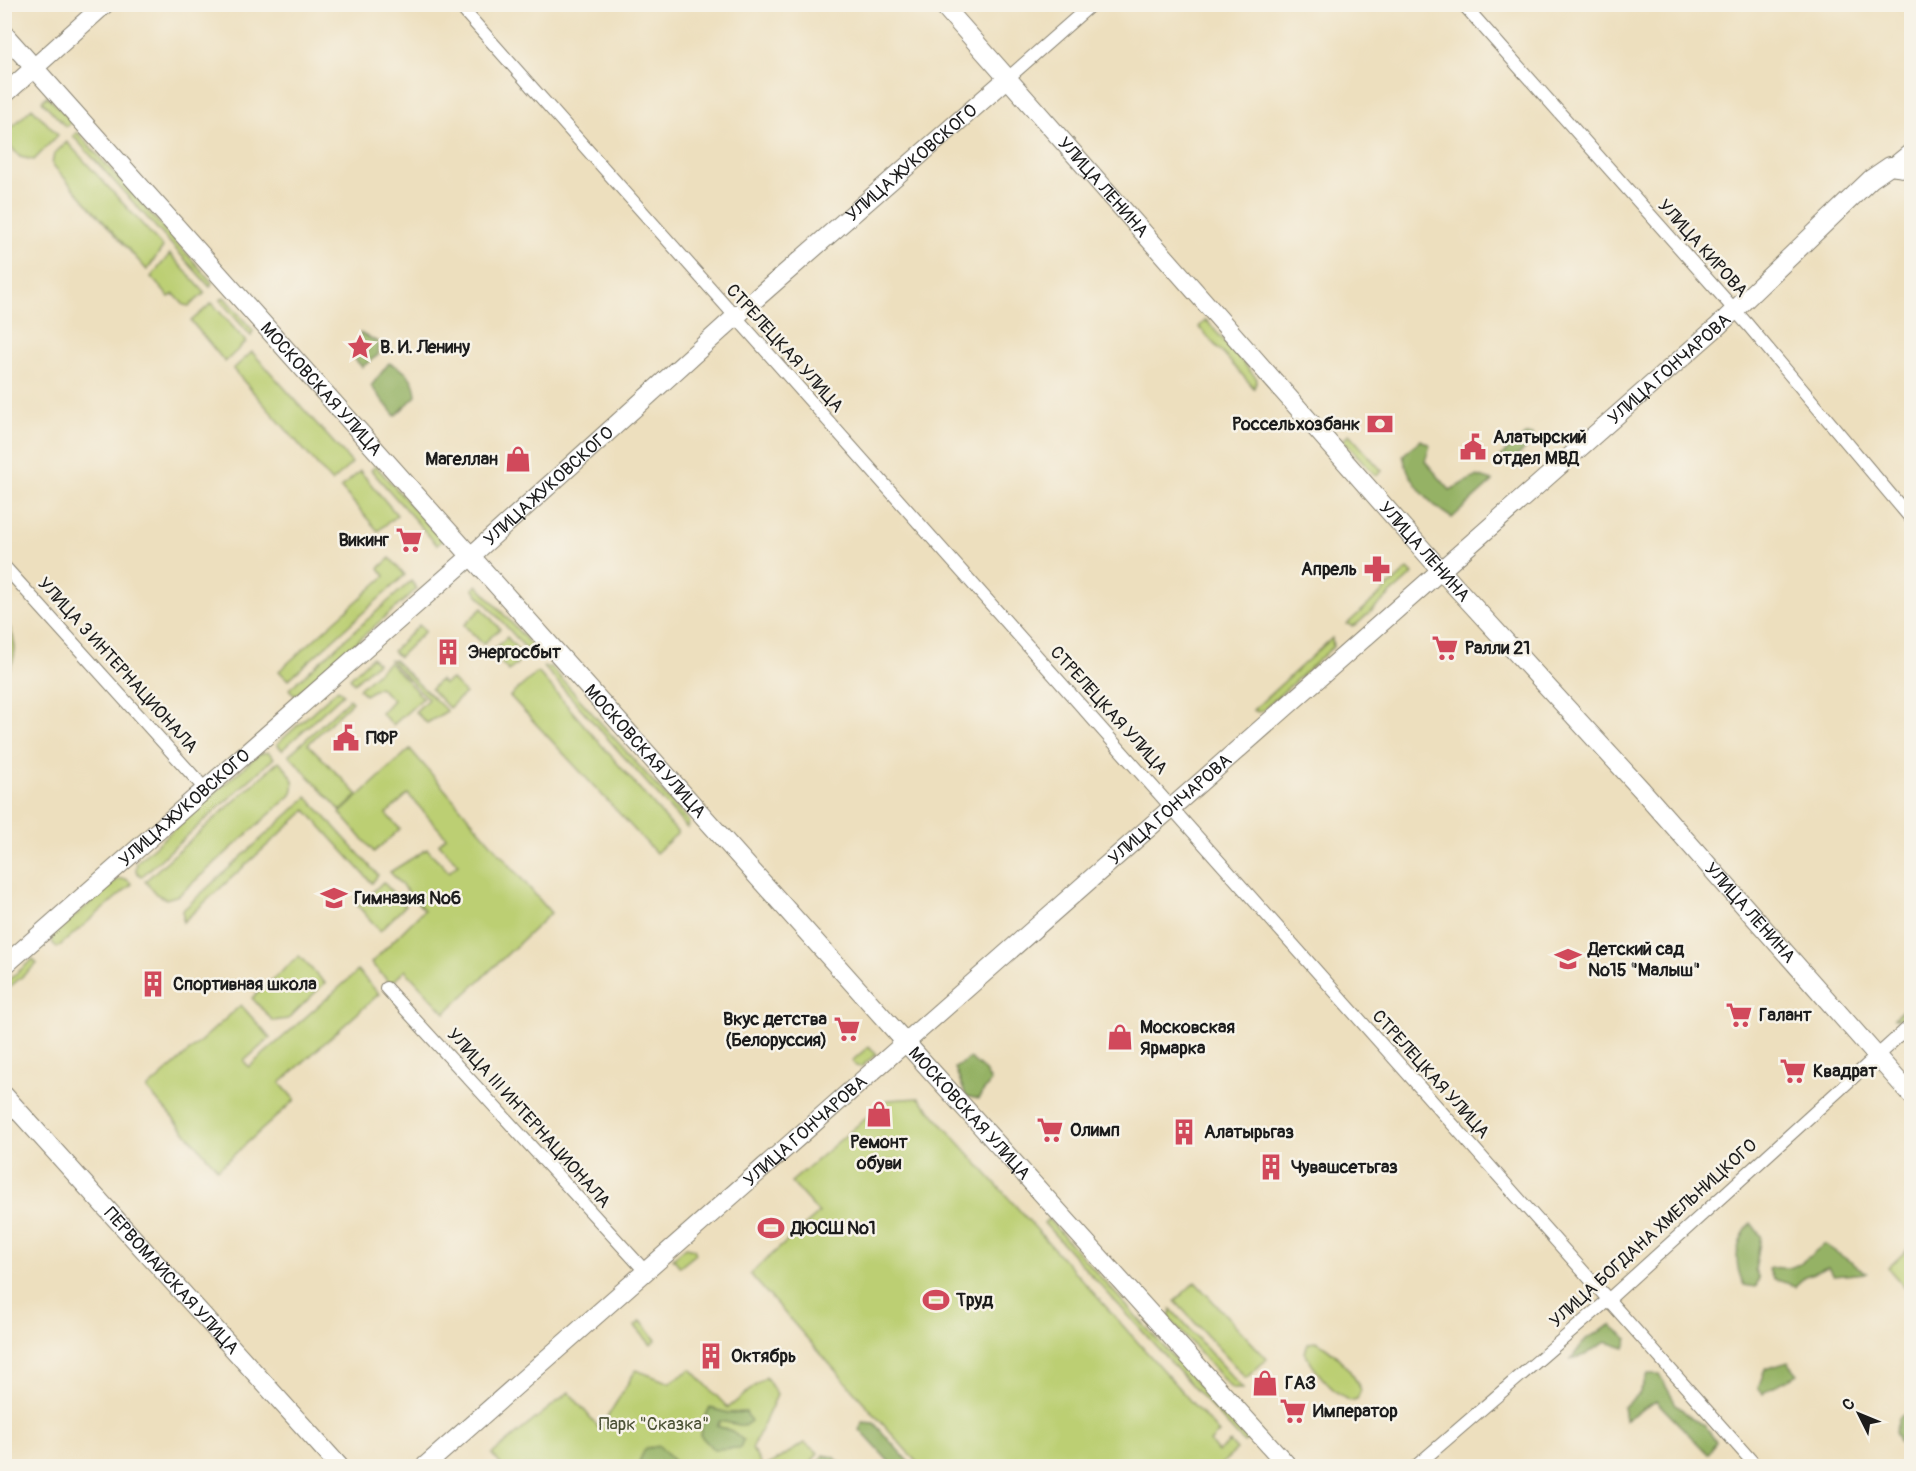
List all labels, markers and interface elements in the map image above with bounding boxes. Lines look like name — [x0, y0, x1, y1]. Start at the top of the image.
street label: УЛИЦА ЖУКОВСКОГО — [841, 99, 982, 227]
street label: УЛИЦА ЛЕНИНА — [1053, 132, 1154, 243]
street label: УЛИЦА КИРОВА — [1653, 195, 1753, 302]
street label: СТРЕЛЕЦКАЯ УЛИЦА — [721, 279, 849, 418]
street label: УЛИЦА ГОНЧАРОВА — [1603, 308, 1736, 430]
street label: МОСКОВСКАЯ УЛИЦА — [255, 317, 387, 461]
place icon: В. И. Ленину — [345, 332, 375, 362]
place label: В. И. Ленину — [380, 336, 470, 359]
bank icon: Россельхозбанк — [1365, 409, 1395, 439]
place label: Россельхозбанк — [1232, 413, 1360, 436]
street label: УЛИЦА ЖУКОВСКОГО — [479, 422, 619, 551]
place label: Алатырский отдел МВД — [1492, 426, 1587, 470]
public building icon: Алатырский отдел МВД — [1458, 432, 1488, 462]
shop icon: Магеллан — [503, 444, 533, 474]
place label: Магеллан — [425, 448, 498, 471]
street label: УЛИЦА ЛЕНИНА — [1374, 497, 1475, 607]
supermarket icon: Викинг — [394, 525, 424, 555]
place label: Викинг — [338, 529, 390, 552]
pharmacy icon: Апрель — [1362, 554, 1392, 584]
place label: Апрель — [1301, 558, 1357, 581]
street label: УЛИЦА 3 ИНТЕРНАЦИОНАЛА — [33, 573, 203, 758]
supermarket icon: Ралли 21 — [1430, 633, 1460, 663]
building icon: Энергосбыт — [433, 637, 463, 667]
place label: Ралли 21 — [1465, 637, 1530, 660]
place label: Энергосбыт — [468, 641, 562, 664]
street label: СТРЕЛЕЦКАЯ УЛИЦА — [1045, 641, 1173, 780]
street label: МОСКОВСКАЯ УЛИЦА — [579, 680, 711, 823]
public building icon: ПФР — [331, 723, 361, 753]
place label: ПФР — [366, 727, 399, 750]
street label: УЛИЦА ЖУКОВСКОГО — [114, 744, 255, 872]
street label: УЛИЦА ГОНЧАРОВА — [1104, 749, 1237, 870]
street label: УЛИЦА ЛЕНИНА — [1699, 858, 1800, 968]
school or university icon: Гимназия №6 — [319, 883, 349, 913]
place label: Гимназия №6 — [354, 887, 461, 910]
place label: Детский сад №15 "Малыш" — [1587, 938, 1700, 982]
school or university icon: Детский сад №15 "Малыш" — [1553, 944, 1583, 974]
building icon: Спортивная школа — [138, 969, 168, 999]
place label: Спортивная школа — [173, 973, 317, 996]
supermarket icon: Галант — [1724, 1000, 1754, 1030]
place label: Галант — [1759, 1004, 1813, 1027]
street label: СТРЕЛЕЦКАЯ УЛИЦА — [1367, 1005, 1495, 1144]
place label: Вкус детства (Белоруссия) — [723, 1008, 828, 1052]
supermarket icon: Вкус детства (Белоруссия) — [832, 1014, 862, 1044]
place label: Московская Ярмарка — [1140, 1016, 1235, 1060]
shop icon: Московская Ярмарка — [1105, 1022, 1135, 1052]
street label: УЛИЦА III ИНТЕРНАЦИОНАЛА — [442, 1024, 616, 1213]
street label: МОСКОВСКАЯ УЛИЦА — [903, 1042, 1035, 1185]
supermarket icon: Квадрат — [1778, 1056, 1808, 1086]
place label: Квадрат — [1813, 1060, 1878, 1083]
street label: УЛИЦА ГОНЧАРОВА — [739, 1070, 872, 1192]
shop icon: Ремонт обуви — [864, 1099, 894, 1129]
supermarket icon: Олимп — [1035, 1115, 1065, 1145]
building icon: Алатырьгаз — [1169, 1117, 1199, 1147]
place label: Олимп — [1070, 1119, 1120, 1142]
place label: Алатырьгаз — [1204, 1121, 1294, 1144]
place label: Ремонт обуви — [850, 1131, 909, 1175]
street label: УЛИЦА БОГДАНА ХМЕЛЬНИЦКОГО — [1545, 1134, 1762, 1333]
building icon: Чувашсетьгаз — [1256, 1152, 1286, 1182]
place label: Чувашсетьгаз — [1291, 1156, 1398, 1179]
street label: ПЕРВОМАЙСКАЯ УЛИЦА — [99, 1202, 244, 1360]
sports icon: ДЮСШ №1 — [756, 1213, 786, 1243]
place label: ДЮСШ №1 — [790, 1217, 876, 1240]
sports icon: Труд — [921, 1285, 951, 1315]
place label: Труд — [955, 1289, 993, 1312]
building icon: Октябрь — [696, 1341, 726, 1371]
place label: Октябрь — [731, 1345, 796, 1368]
shop icon: ГАЗ — [1250, 1368, 1280, 1398]
place label: ГАЗ — [1285, 1372, 1316, 1395]
north arrow — [1829, 1384, 1889, 1444]
text: С — [1838, 1394, 1860, 1415]
supermarket icon: Император — [1278, 1396, 1308, 1426]
place label: Император — [1313, 1400, 1398, 1423]
park label: Парк "Сказка" — [599, 1413, 709, 1436]

